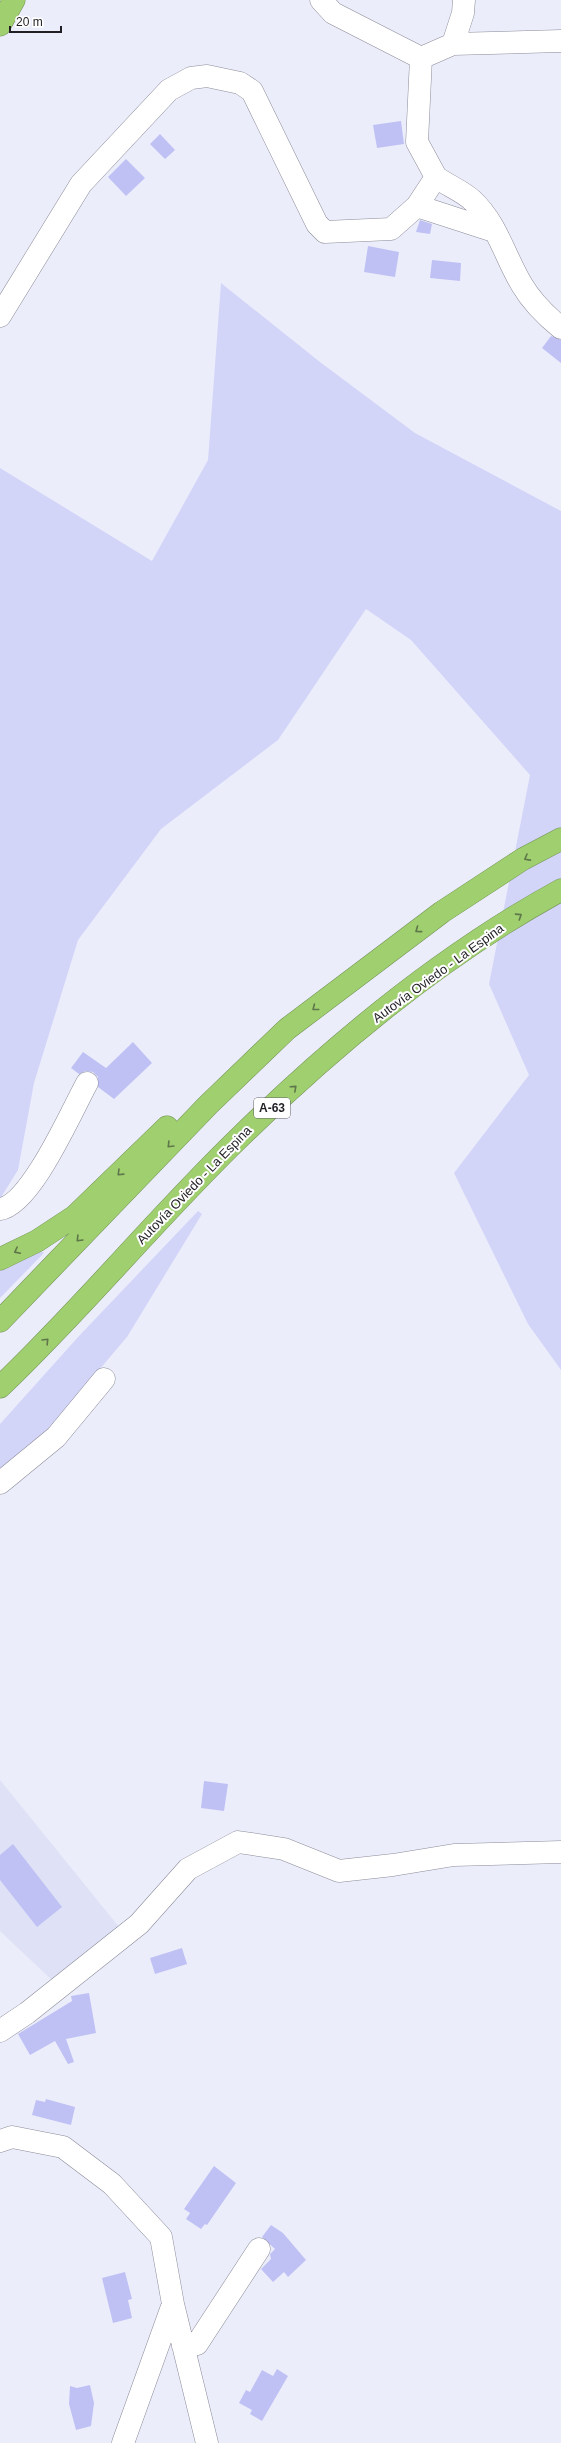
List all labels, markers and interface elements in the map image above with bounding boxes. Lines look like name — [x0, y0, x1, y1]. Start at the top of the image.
scale bar — [10, 8, 61, 34]
text: 20 m — [16, 15, 43, 29]
one-way arrow — [524, 853, 531, 860]
one-way arrow — [515, 913, 522, 920]
street label: Autovía Oviedo - La Espina — [370, 920, 507, 1026]
one-way arrow — [416, 925, 423, 932]
one-way arrow — [312, 1003, 319, 1010]
one-way arrow — [289, 1086, 296, 1093]
road number: A-63 — [254, 1098, 290, 1118]
street label: Autovía Oviedo - La Espina — [134, 1122, 255, 1247]
one-way arrow — [167, 1140, 174, 1148]
one-way arrow — [117, 1168, 125, 1176]
one-way arrow — [77, 1234, 84, 1242]
one-way arrow — [13, 1246, 21, 1254]
one-way arrow — [41, 1338, 49, 1346]

